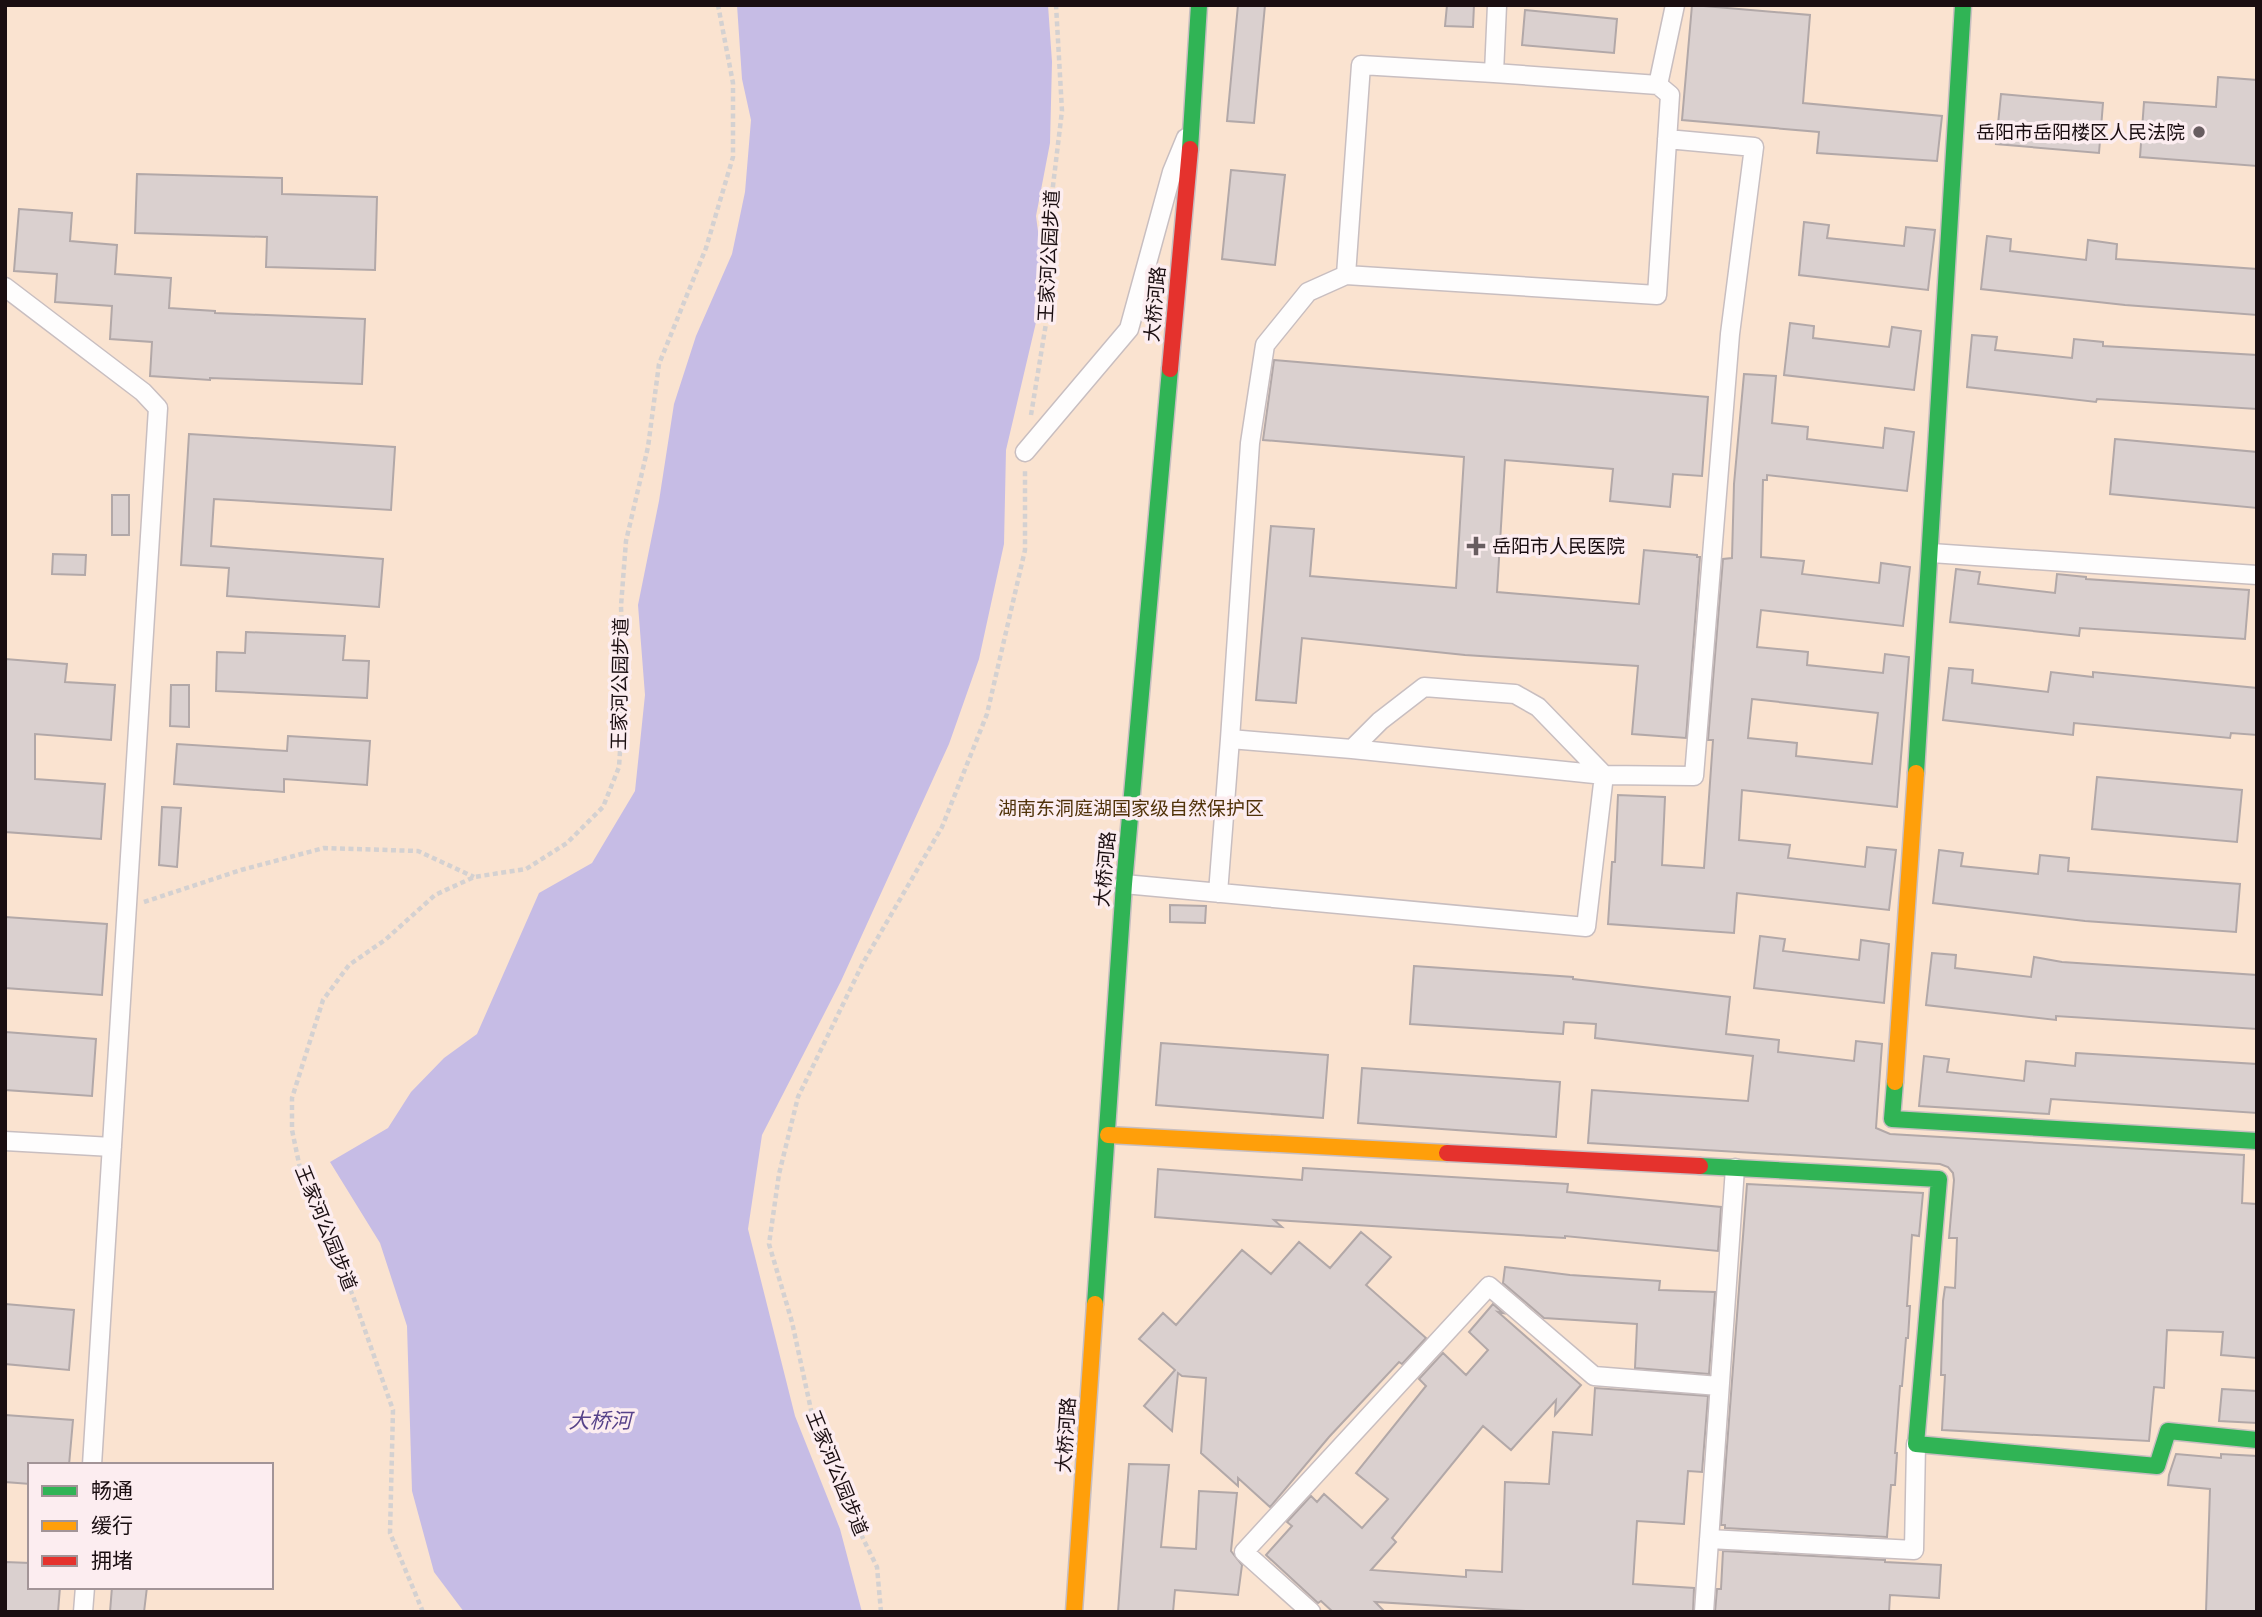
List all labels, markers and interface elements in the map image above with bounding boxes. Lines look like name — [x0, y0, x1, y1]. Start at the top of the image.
place label: 岳阳市岳阳楼区人民法院 — [1976, 121, 2185, 144]
marker: 岳阳市岳阳楼区人民法院 — [2191, 124, 2207, 140]
street label: 王家河公园步道 — [1034, 189, 1064, 323]
street label: 大桥河路 — [1140, 265, 1170, 343]
place label: 岳阳市人民医院 — [1492, 535, 1625, 558]
marker: 岳阳市人民医院 — [1466, 536, 1486, 556]
street label: 王家河公园步道 — [607, 617, 633, 751]
park label: 湖南东洞庭湖国家级自然保护区 — [998, 797, 1264, 820]
street label: 大桥河路 — [1090, 830, 1120, 908]
street label: 王家河公园步道 — [290, 1162, 362, 1294]
street label: 大桥河路 — [1052, 1396, 1080, 1474]
street label: 王家河公园步道 — [801, 1407, 873, 1539]
water label: 大桥河 — [569, 1408, 635, 1433]
legend — [28, 1463, 273, 1589]
text: 畅通 — [91, 1478, 133, 1503]
text: 缓行 — [91, 1513, 133, 1538]
text: 拥堵 — [91, 1548, 133, 1573]

